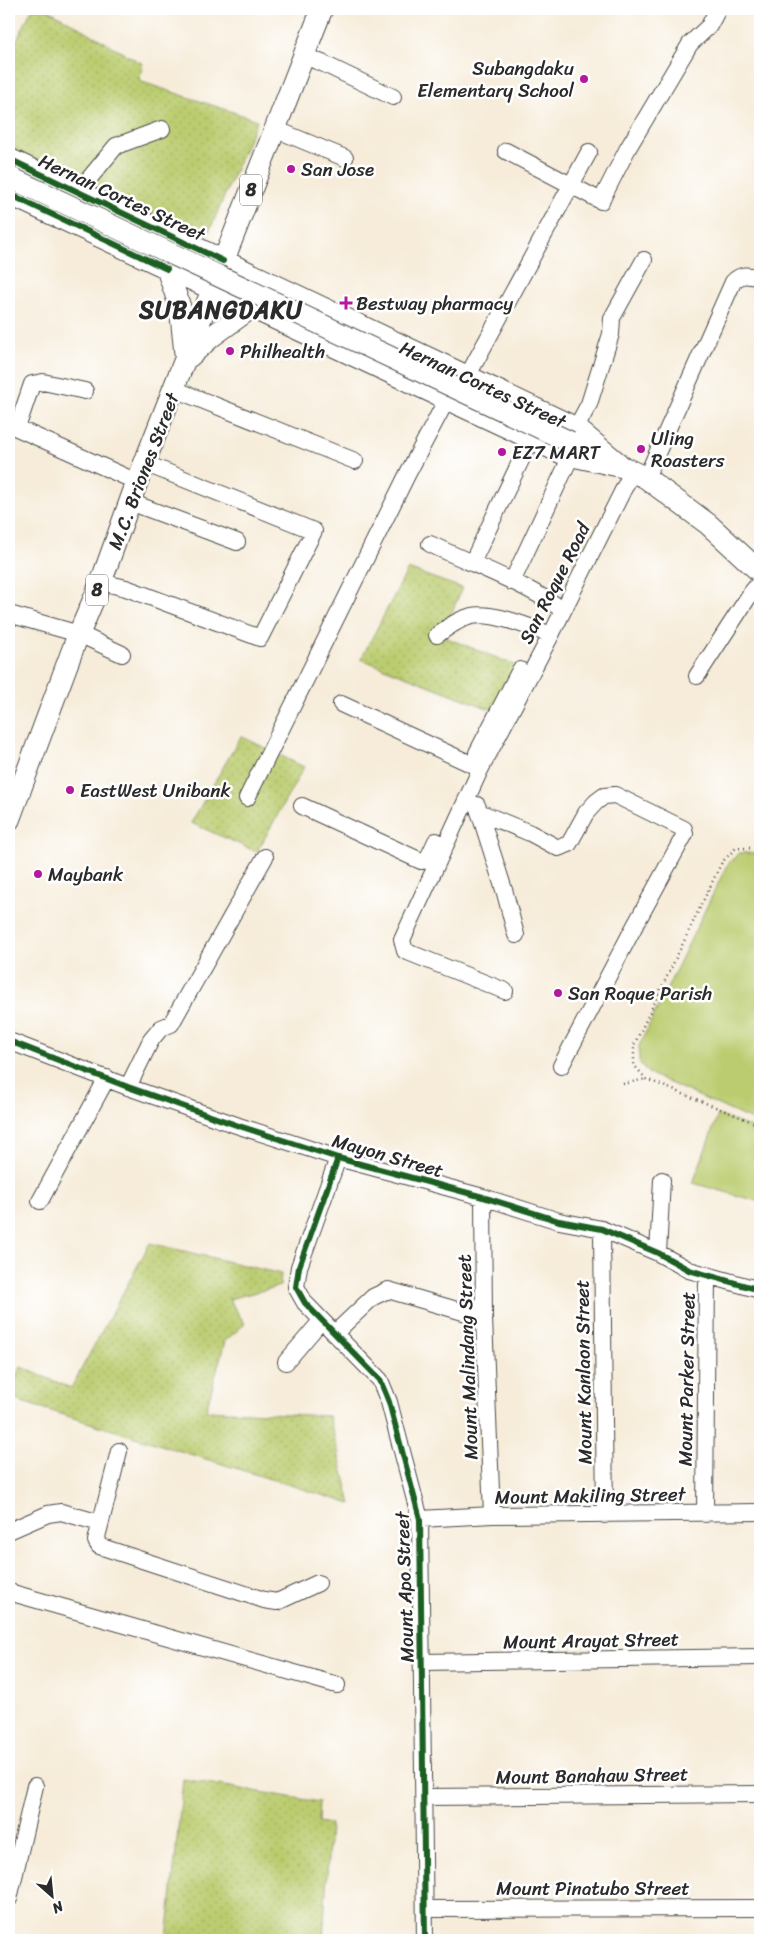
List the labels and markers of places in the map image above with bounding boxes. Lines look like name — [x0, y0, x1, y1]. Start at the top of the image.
place label: Subangdaku Elementary School — [417, 52, 575, 107]
marker: Subangdaku Elementary School — [578, 73, 590, 85]
place label: San Jose — [301, 153, 374, 186]
marker: San Jose — [285, 163, 297, 175]
place label: Bestway pharmacy — [356, 287, 513, 320]
marker: Bestway pharmacy — [340, 297, 352, 309]
place label: Philhealth — [240, 335, 325, 368]
marker: Philhealth — [224, 345, 236, 357]
place label: Uling Roasters — [651, 422, 725, 477]
place label: EZ7 MART — [512, 436, 602, 469]
marker: Uling Roasters — [635, 443, 647, 455]
marker: EZ7 MART — [496, 446, 508, 458]
place label: EastWest Unibank — [80, 774, 231, 807]
marker: EastWest Unibank — [64, 784, 76, 796]
place label: Maybank — [48, 858, 124, 891]
marker: Maybank — [32, 868, 44, 880]
place label: San Roque Parish — [568, 977, 712, 1010]
marker: San Roque Parish — [552, 987, 564, 999]

